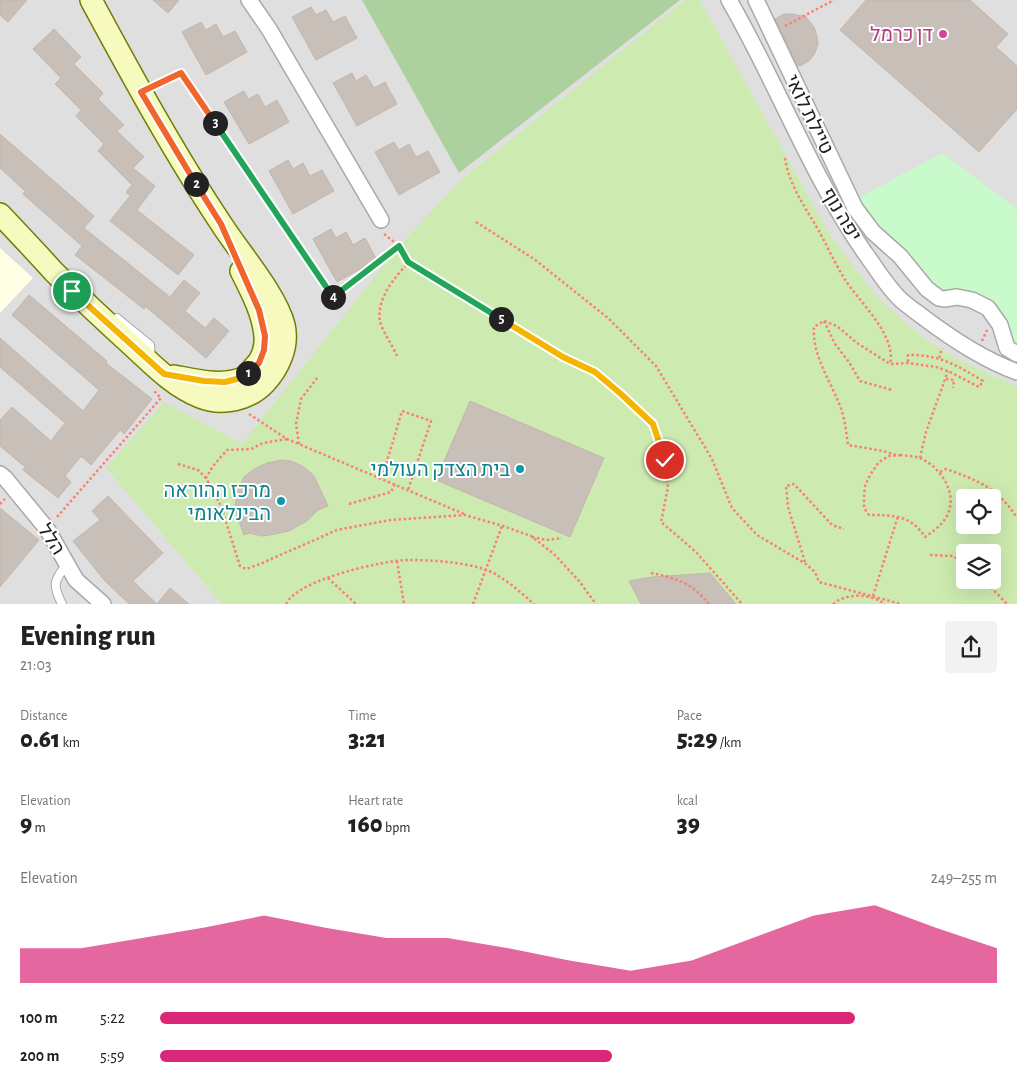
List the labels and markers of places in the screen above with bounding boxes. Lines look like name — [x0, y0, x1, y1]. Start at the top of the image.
place label: דן כרמל — [870, 25, 933, 45]
marker: דן כרמל — [937, 28, 949, 40]
pin: 3 — [202, 110, 228, 136]
pin: 2 — [184, 172, 208, 196]
pin — [51, 270, 93, 312]
pin: 4 — [320, 284, 346, 310]
pin: 5 — [488, 306, 514, 332]
pin: 1 — [236, 360, 260, 386]
pin — [644, 439, 686, 481]
place label: בית הצדק העולמי — [371, 460, 510, 480]
marker: בית הצדק העולמי — [514, 463, 526, 475]
place label: מרכז ההוראה הבינלאומי — [164, 481, 271, 524]
marker: מרכז ההוראה הבינלאומי — [275, 495, 287, 507]

